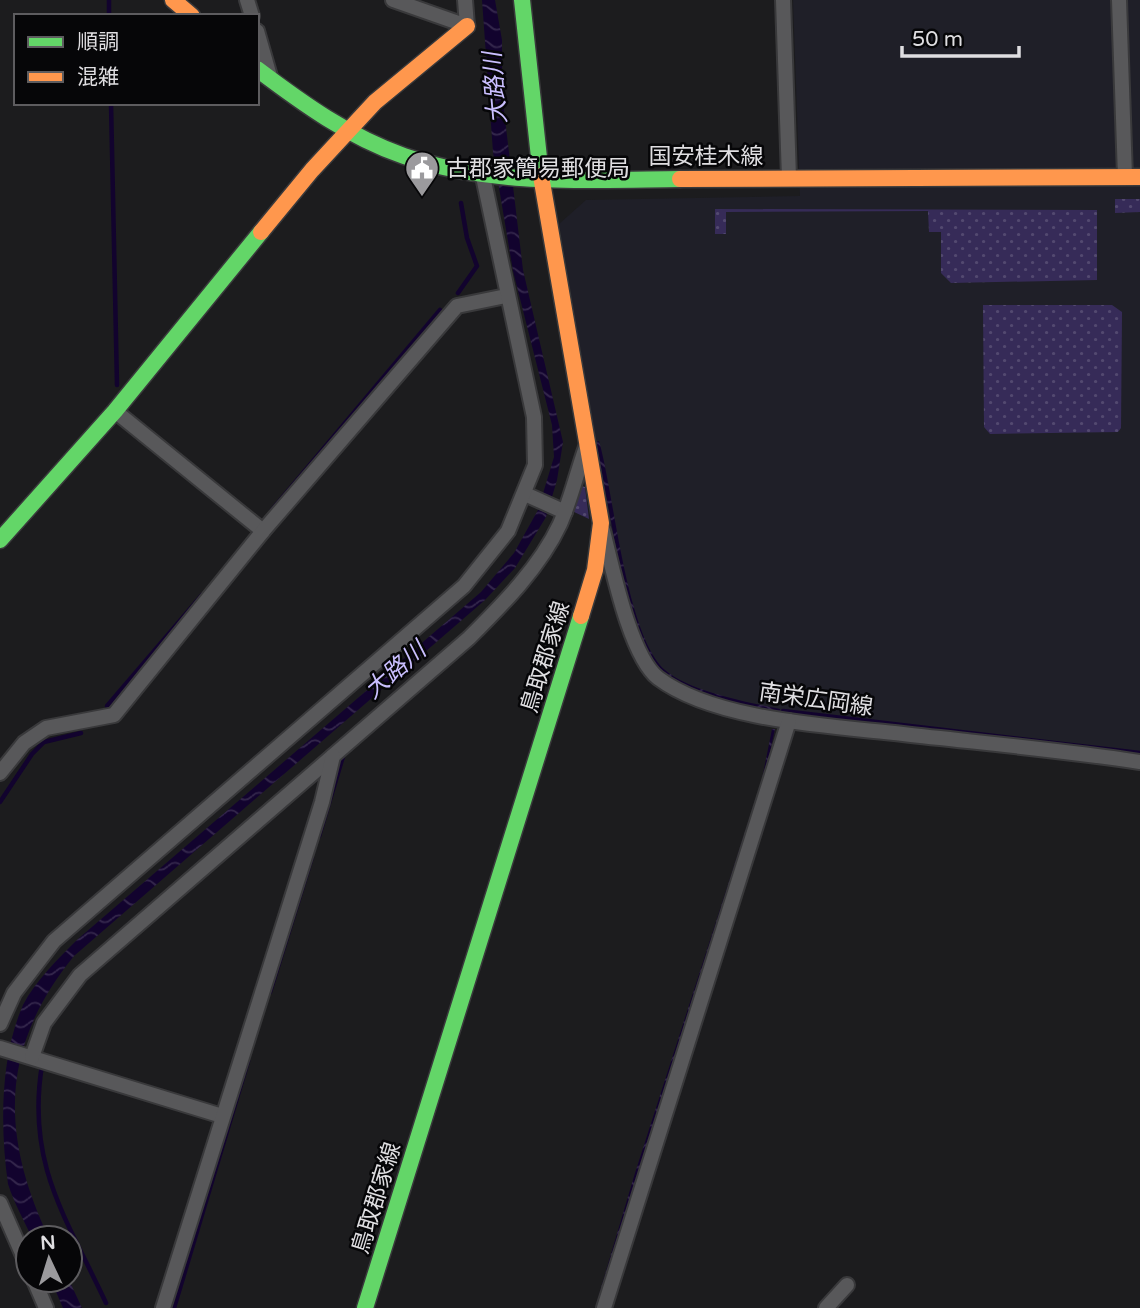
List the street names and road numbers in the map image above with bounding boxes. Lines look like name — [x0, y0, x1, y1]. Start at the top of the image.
street label: 国安桂木線 — [649, 143, 764, 171]
street label: 鳥取郡家線 — [516, 598, 576, 716]
street label: 南栄広岡線 — [757, 678, 875, 722]
street label: 鳥取郡家線 — [347, 1139, 407, 1257]

